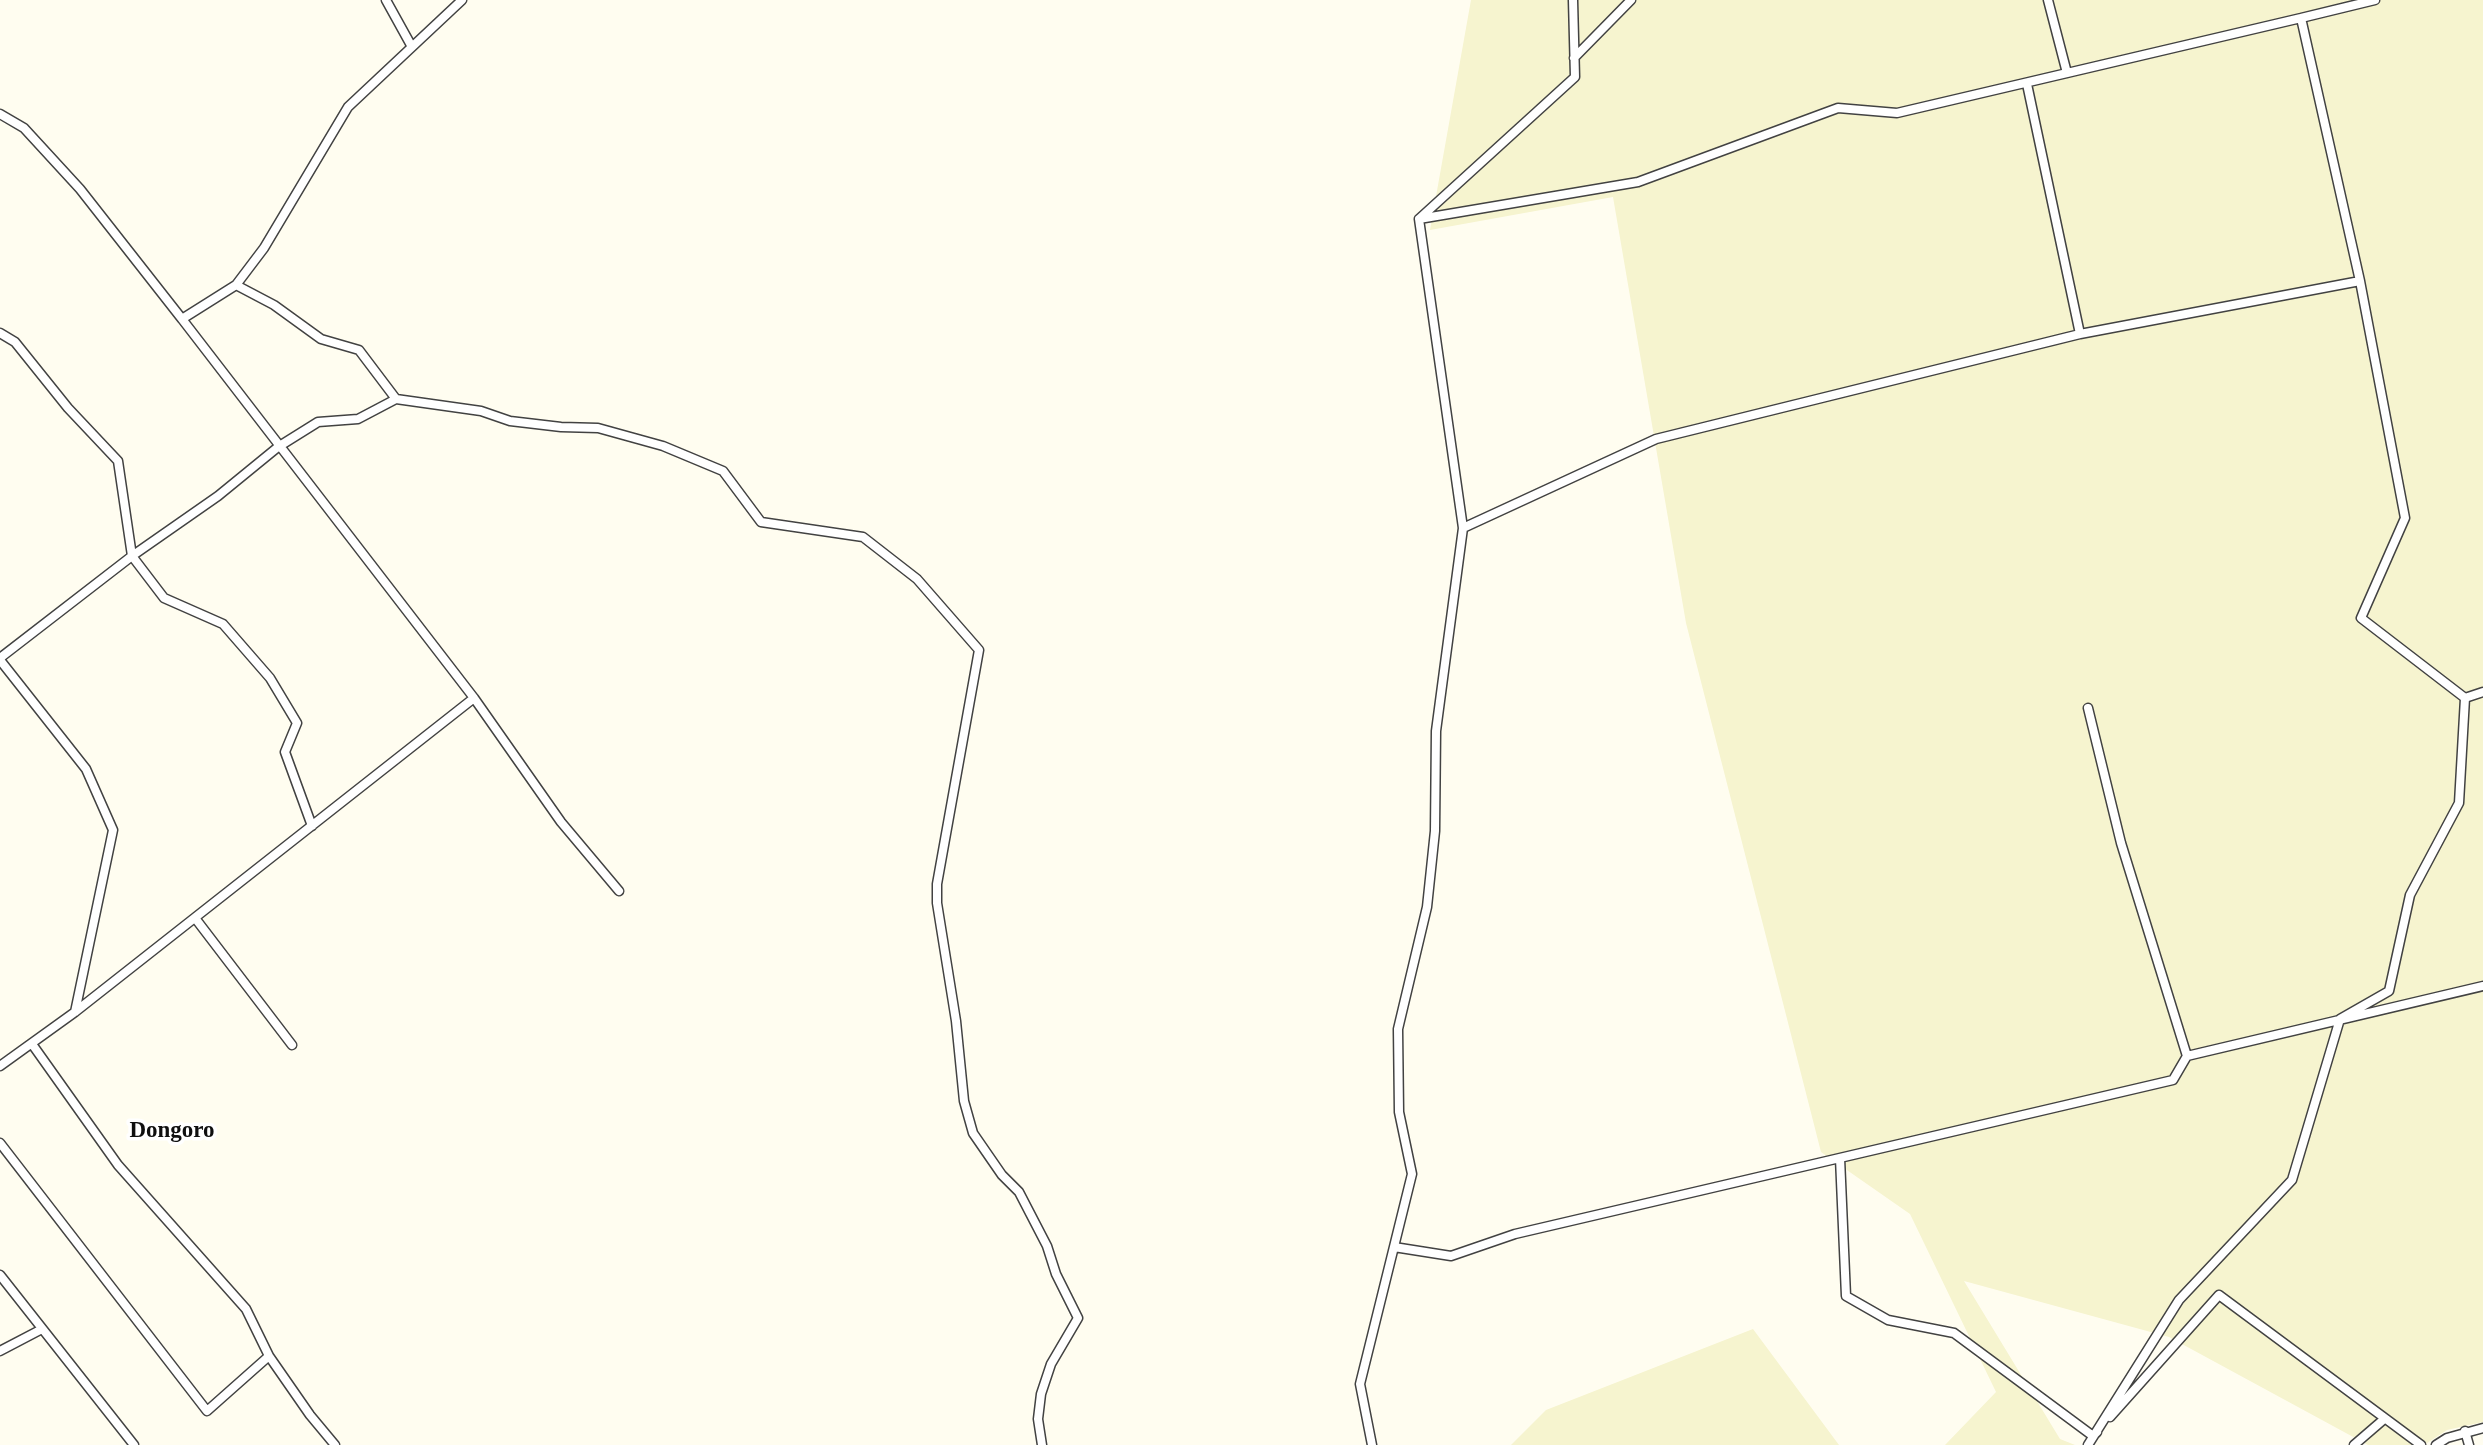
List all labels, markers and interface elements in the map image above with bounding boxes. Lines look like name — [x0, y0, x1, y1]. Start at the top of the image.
district label: Dongoro — [129, 1117, 215, 1145]

